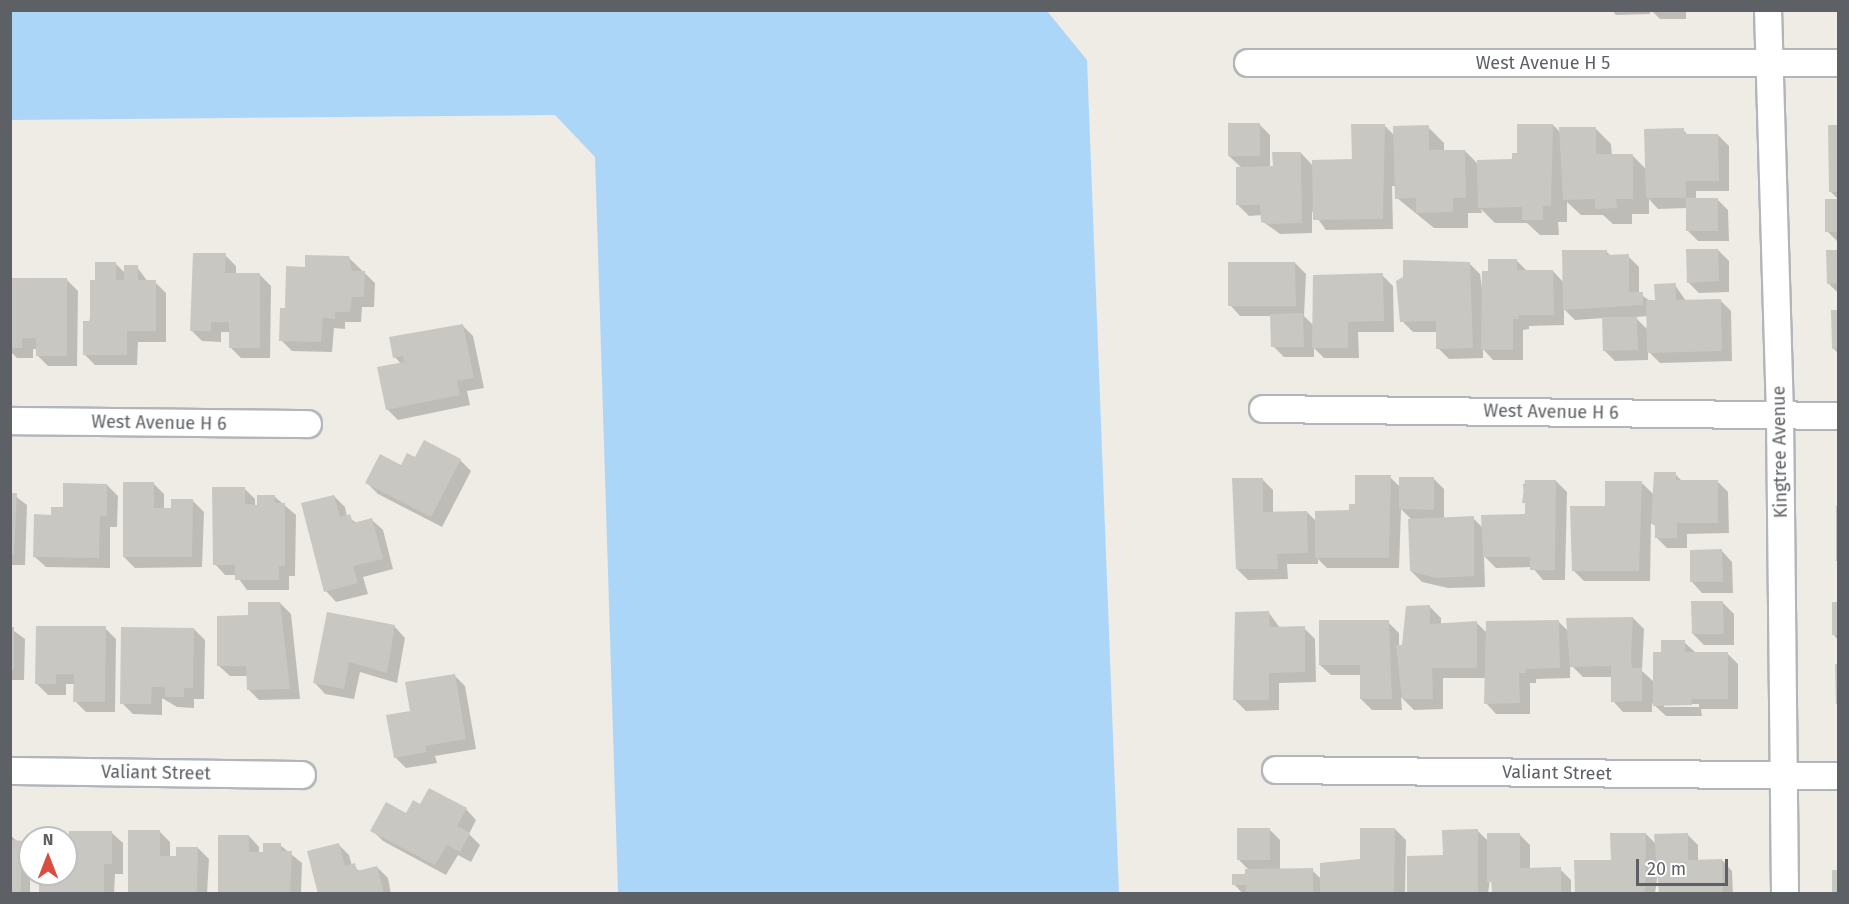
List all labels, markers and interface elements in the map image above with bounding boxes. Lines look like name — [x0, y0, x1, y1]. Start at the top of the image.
street label: West Avenue H 5 — [1476, 52, 1610, 74]
street label: Kingtree Avenue — [1768, 386, 1792, 518]
street label: West Avenue H 6 — [1483, 400, 1619, 424]
street label: West Avenue H 6 — [91, 411, 227, 435]
street label: Valiant Street — [101, 761, 211, 785]
street label: Valiant Street — [1502, 761, 1612, 785]
north arrow — [18, 826, 78, 886]
text: N — [43, 830, 53, 849]
scale bar — [1639, 847, 1730, 885]
text: 20 m — [1647, 858, 1686, 880]

